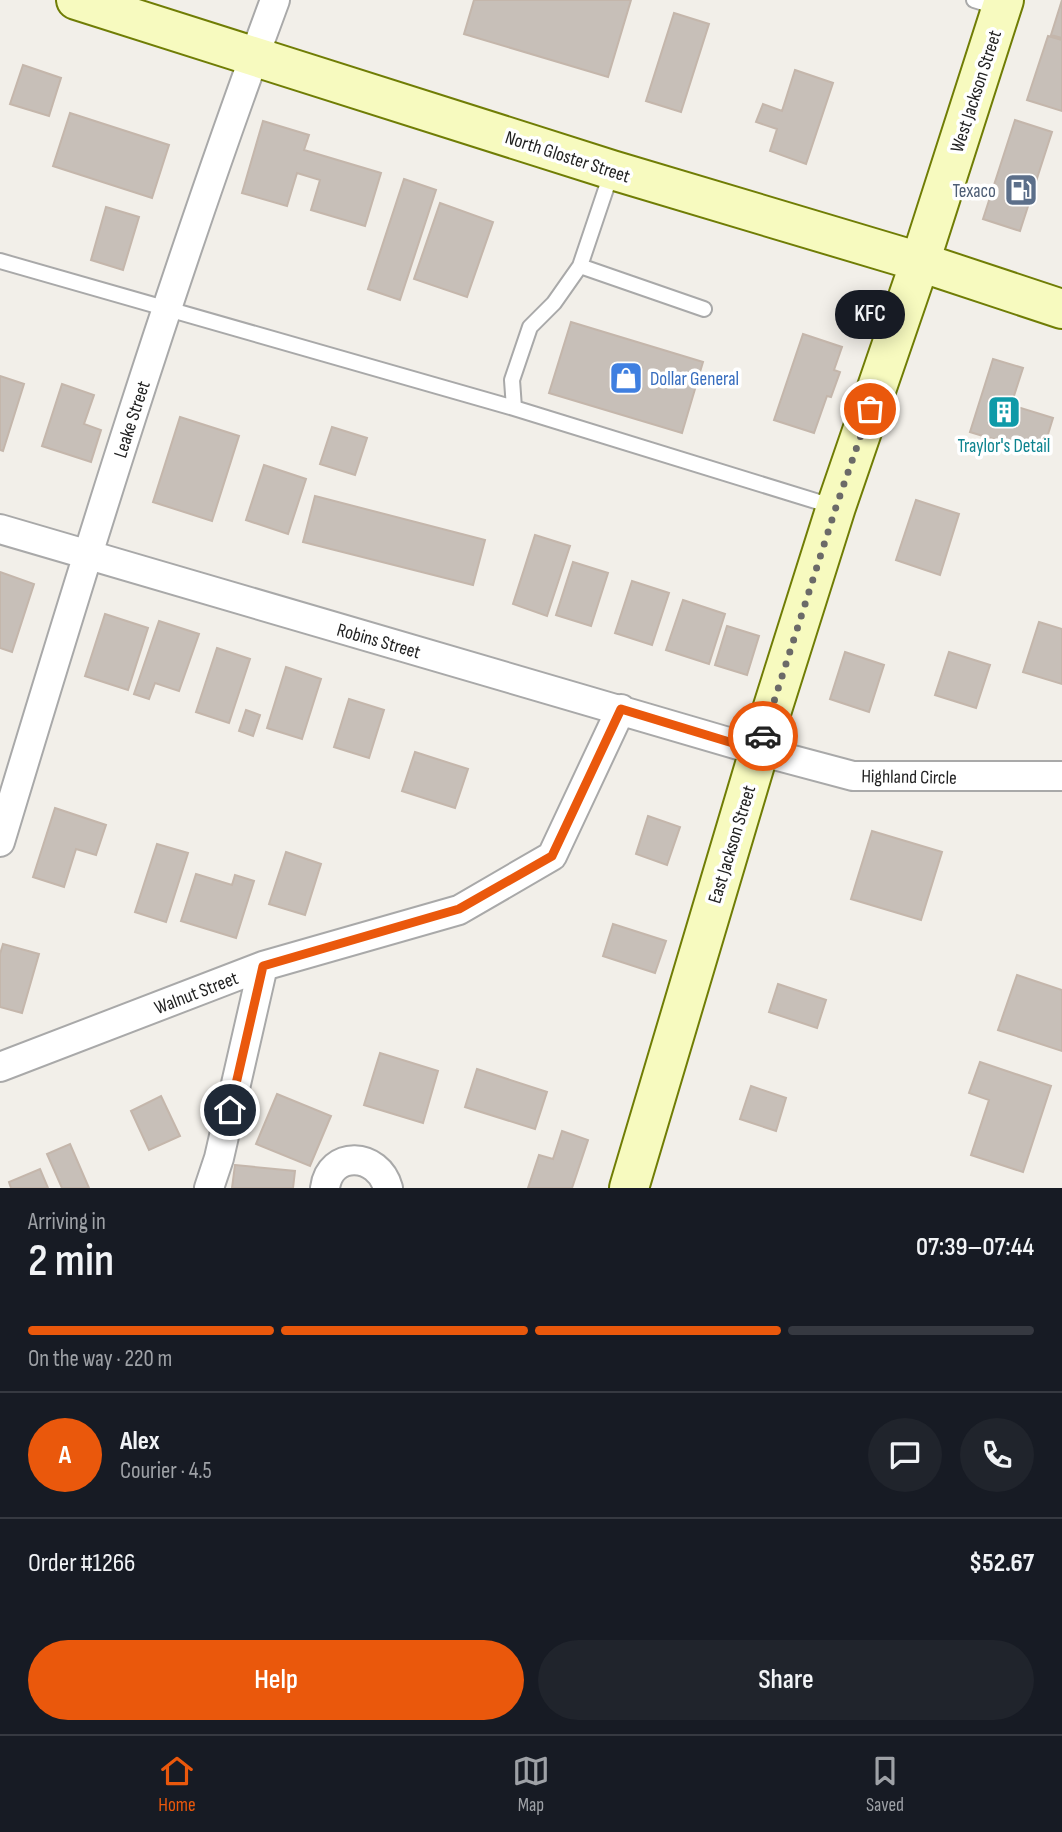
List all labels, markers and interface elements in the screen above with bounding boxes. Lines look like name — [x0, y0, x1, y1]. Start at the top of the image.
street label: West Jackson Street — [946, 27, 1007, 155]
street label: North Gloster Street — [502, 126, 633, 188]
fuel station icon: Texaco — [1002, 171, 1040, 209]
place label: Texaco — [952, 180, 996, 203]
callout: KFC — [835, 290, 905, 339]
text: KFC — [854, 300, 886, 328]
shop icon: Dollar General — [607, 359, 645, 397]
place label: Dollar General — [650, 368, 739, 391]
street label: Leake Street — [109, 378, 156, 461]
pin — [840, 379, 900, 439]
icon: bag — [851, 390, 889, 428]
building icon: Traylor's Detail — [985, 393, 1023, 431]
place label: Traylor's Detail — [958, 435, 1050, 458]
street label: Robins Street — [334, 619, 423, 664]
courier — [728, 701, 798, 771]
icon: car — [744, 717, 782, 755]
street label: Highland Circle — [861, 765, 957, 790]
street label: East Jackson Street — [704, 782, 761, 906]
street label: Walnut Street — [151, 967, 242, 1020]
pin — [200, 1080, 260, 1140]
icon: home — [211, 1091, 249, 1129]
text: Arriving in — [28, 1208, 106, 1236]
text: 07:39–07:44 — [916, 1232, 1034, 1263]
text: 2 min — [28, 1234, 114, 1289]
text: On the way · 220 m — [28, 1345, 172, 1373]
button: chat — [868, 1418, 942, 1492]
button: phone — [960, 1418, 1034, 1492]
text: Alex — [120, 1426, 160, 1457]
text: A — [59, 1440, 71, 1471]
text: Courier · 4.5 — [120, 1457, 212, 1485]
text: Order #1266 — [28, 1548, 135, 1579]
text: $52.67 — [969, 1548, 1034, 1579]
button: Help — [28, 1640, 524, 1720]
button: Share — [538, 1640, 1034, 1720]
tab: Home — [158, 1752, 196, 1817]
tab: Map — [512, 1752, 550, 1817]
tab: Saved — [866, 1752, 904, 1817]

